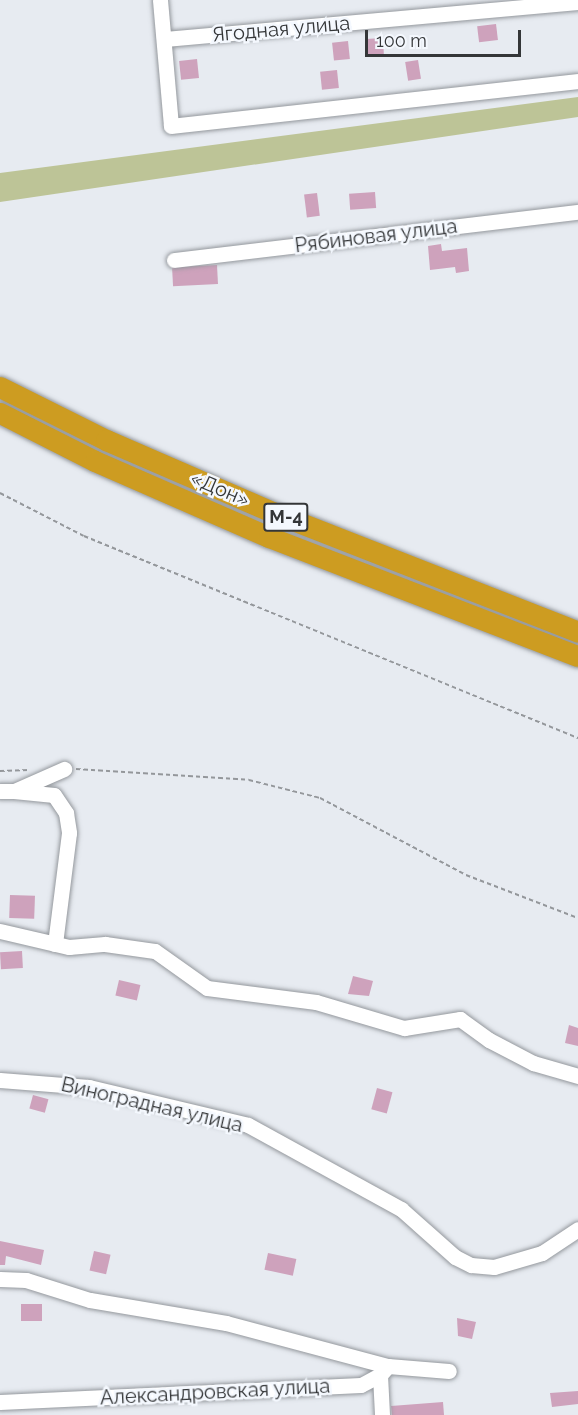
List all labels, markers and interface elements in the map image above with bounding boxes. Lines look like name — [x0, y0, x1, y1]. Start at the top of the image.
street label: Ягодная улица — [211, 11, 351, 47]
scale bar — [368, 18, 524, 56]
text: 100 m — [376, 30, 427, 51]
street label: Рябиновая улица — [293, 214, 459, 258]
street label: «Дон» — [187, 466, 253, 512]
road number: М-4 — [262, 502, 310, 532]
street label: Виноградная улица — [59, 1072, 245, 1138]
street label: Александровская улица — [99, 1374, 331, 1410]

